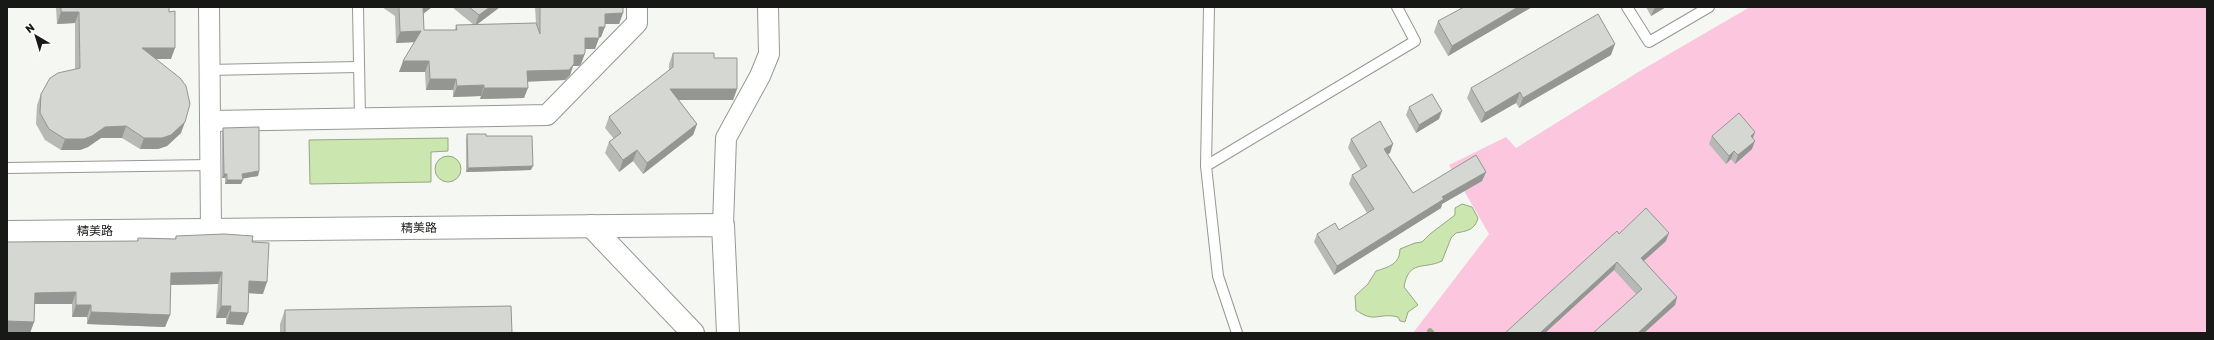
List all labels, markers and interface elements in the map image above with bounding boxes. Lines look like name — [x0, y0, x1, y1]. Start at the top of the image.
north arrow — [16, 16, 56, 56]
text: N — [23, 21, 37, 36]
street label: 精美路 — [401, 221, 437, 235]
street label: 精美路 — [77, 224, 113, 238]

